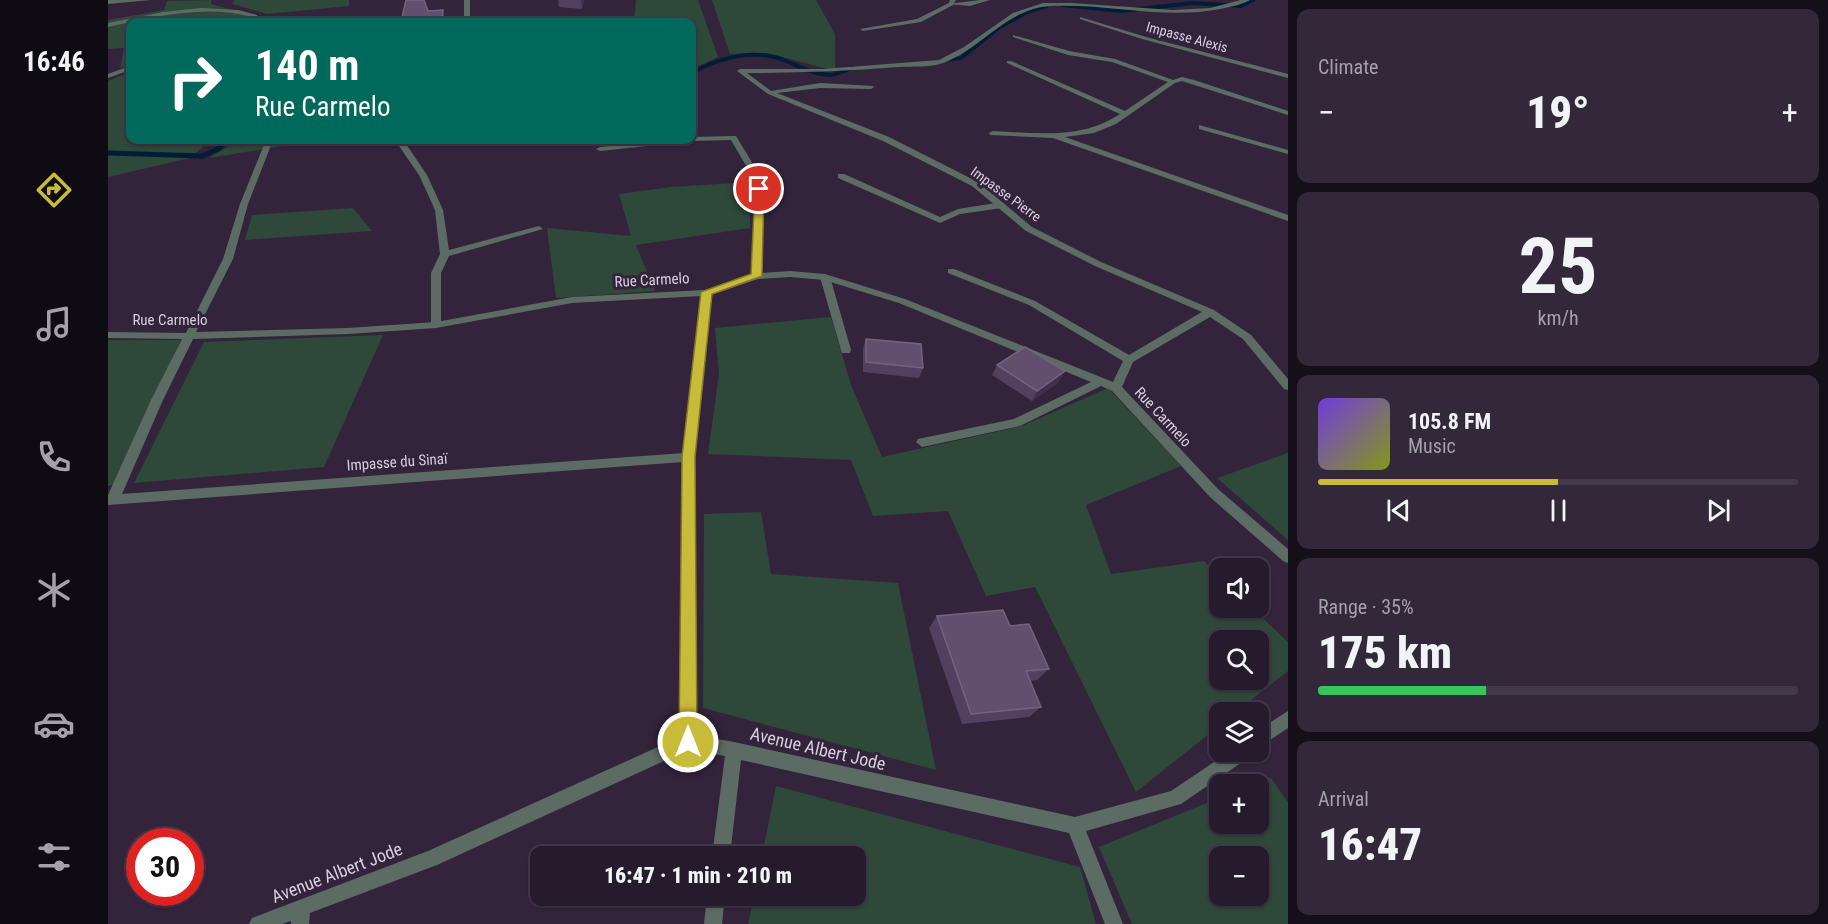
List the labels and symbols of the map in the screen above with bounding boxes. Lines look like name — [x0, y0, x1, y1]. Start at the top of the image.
street label: Impasse Alexis — [1144, 18, 1230, 56]
pin — [733, 163, 784, 214]
street label: Impasse Pierre — [968, 163, 1045, 225]
street label: Rue Carmelo — [614, 269, 690, 291]
street label: Rue Carmelo — [132, 311, 208, 329]
street label: Rue Carmelo — [1131, 383, 1195, 451]
street label: Impasse du Sinaï — [346, 449, 450, 475]
position arrow — [656, 710, 720, 774]
street label: Avenue Albert Jode — [748, 723, 888, 774]
speed limit sign: 30 — [126, 828, 204, 906]
street label: Avenue Albert Jode — [269, 838, 405, 907]

